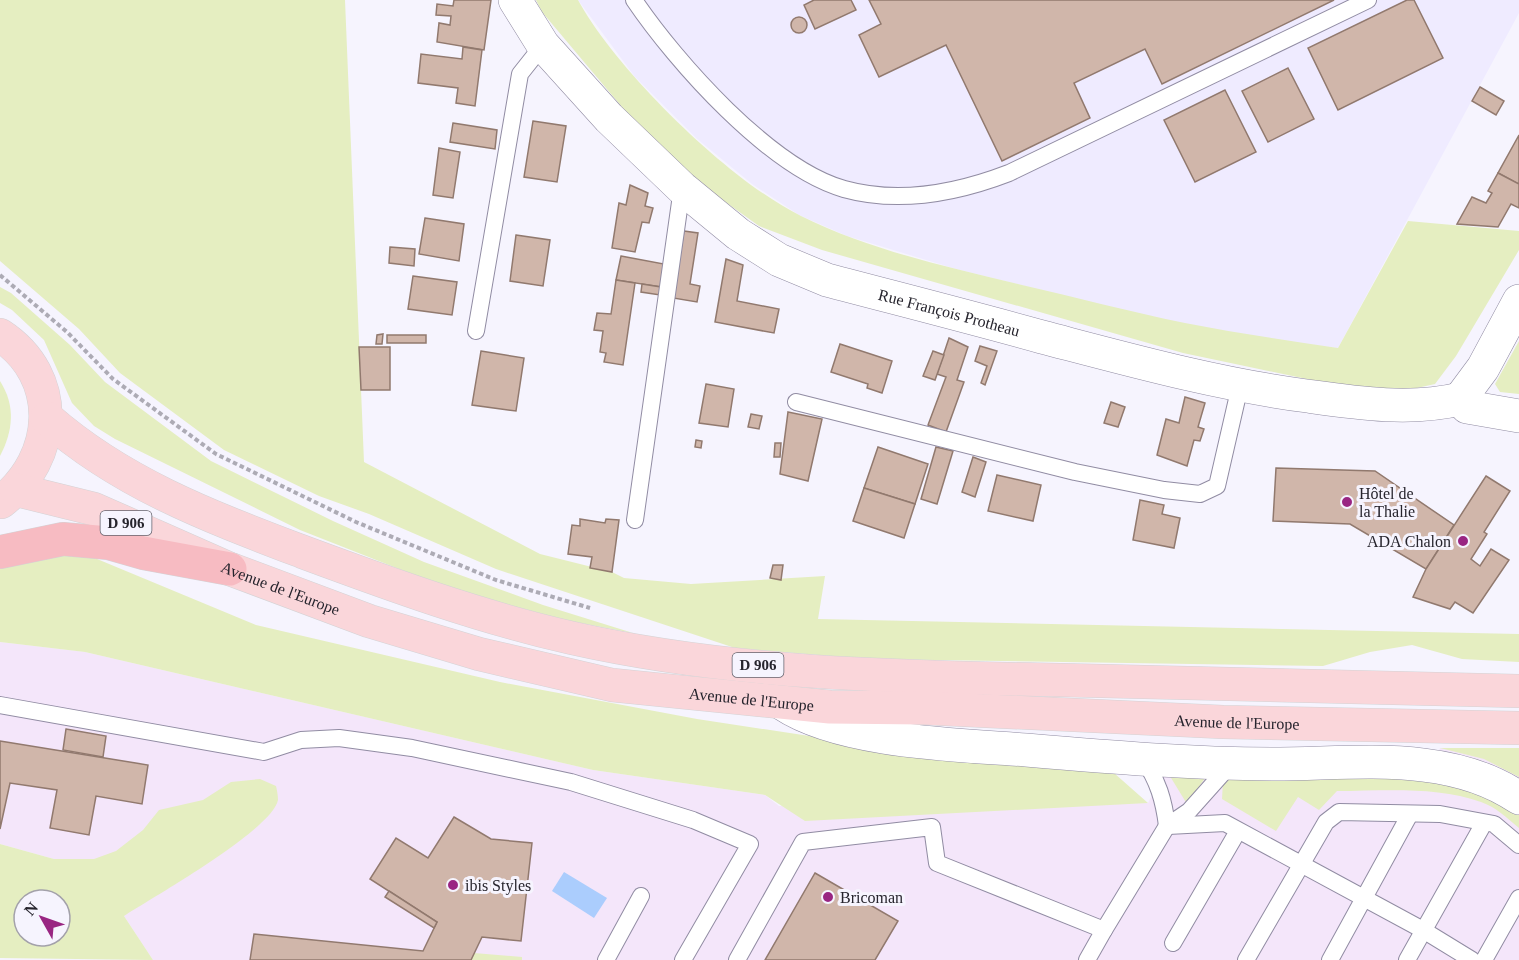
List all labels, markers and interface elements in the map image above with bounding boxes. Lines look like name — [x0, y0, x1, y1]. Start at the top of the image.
street label: Rue François Protheau — [877, 286, 1022, 340]
place label: Hôtel de la Thalie — [1359, 485, 1415, 520]
marker: Hôtel de la Thalie — [1340, 495, 1354, 509]
road number: D 906 — [100, 511, 152, 535]
place label: ADA Chalon — [1367, 533, 1451, 550]
marker: ADA Chalon — [1456, 534, 1470, 548]
street label: Avenue de l'Europe — [219, 558, 342, 618]
road number: D 906 — [732, 653, 783, 677]
street label: Avenue de l'Europe — [688, 685, 815, 715]
street label: Avenue de l'Europe — [1174, 712, 1300, 733]
place label: ibis Styles — [465, 877, 531, 895]
marker: ibis Styles — [446, 878, 460, 892]
north arrow — [12, 888, 72, 948]
place label: Bricoman — [840, 889, 903, 906]
marker: Bricoman — [821, 890, 835, 904]
text: N — [21, 898, 41, 919]

